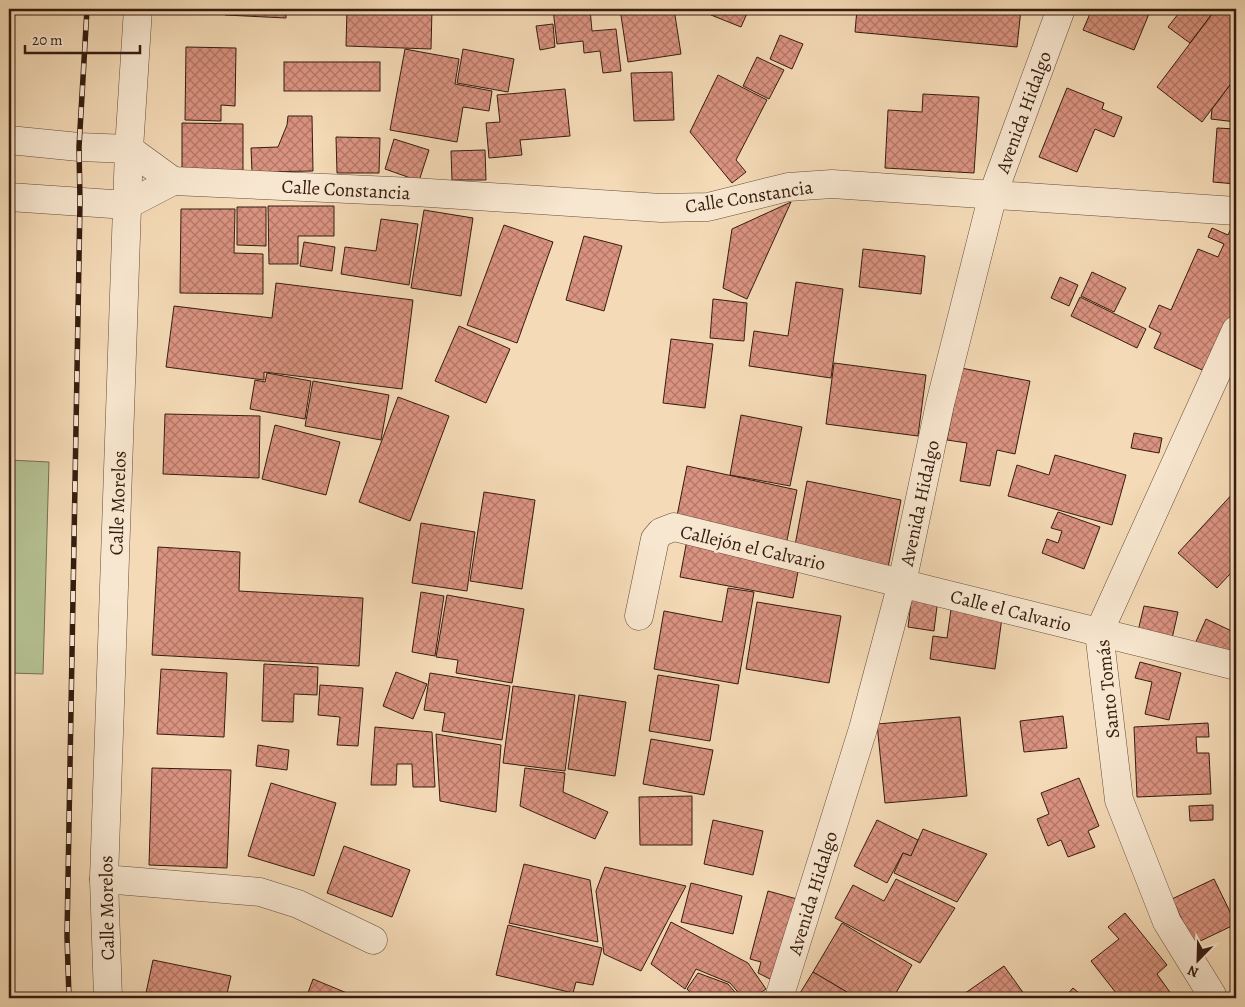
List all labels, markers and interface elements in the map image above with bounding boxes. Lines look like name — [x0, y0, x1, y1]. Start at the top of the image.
scale bar — [25, 22, 140, 54]
text: 20 m — [32, 30, 63, 50]
street label: Avenida Hidalgo — [989, 48, 1058, 178]
street label: Calle Constancia — [281, 174, 411, 206]
street label: Calle Constancia — [683, 174, 815, 220]
street label: Avenida Hidalgo — [894, 438, 946, 570]
street label: Calle Morelos — [103, 450, 133, 556]
street label: Callejón el Calvario — [678, 519, 828, 577]
street label: Calle el Calvario — [948, 583, 1074, 639]
street label: Santo Tomás — [1090, 638, 1126, 740]
street label: Avenida Hidalgo — [781, 828, 844, 959]
street label: Calle Morelos — [93, 855, 121, 961]
north arrow — [1172, 934, 1222, 984]
text: N — [1185, 961, 1202, 982]

